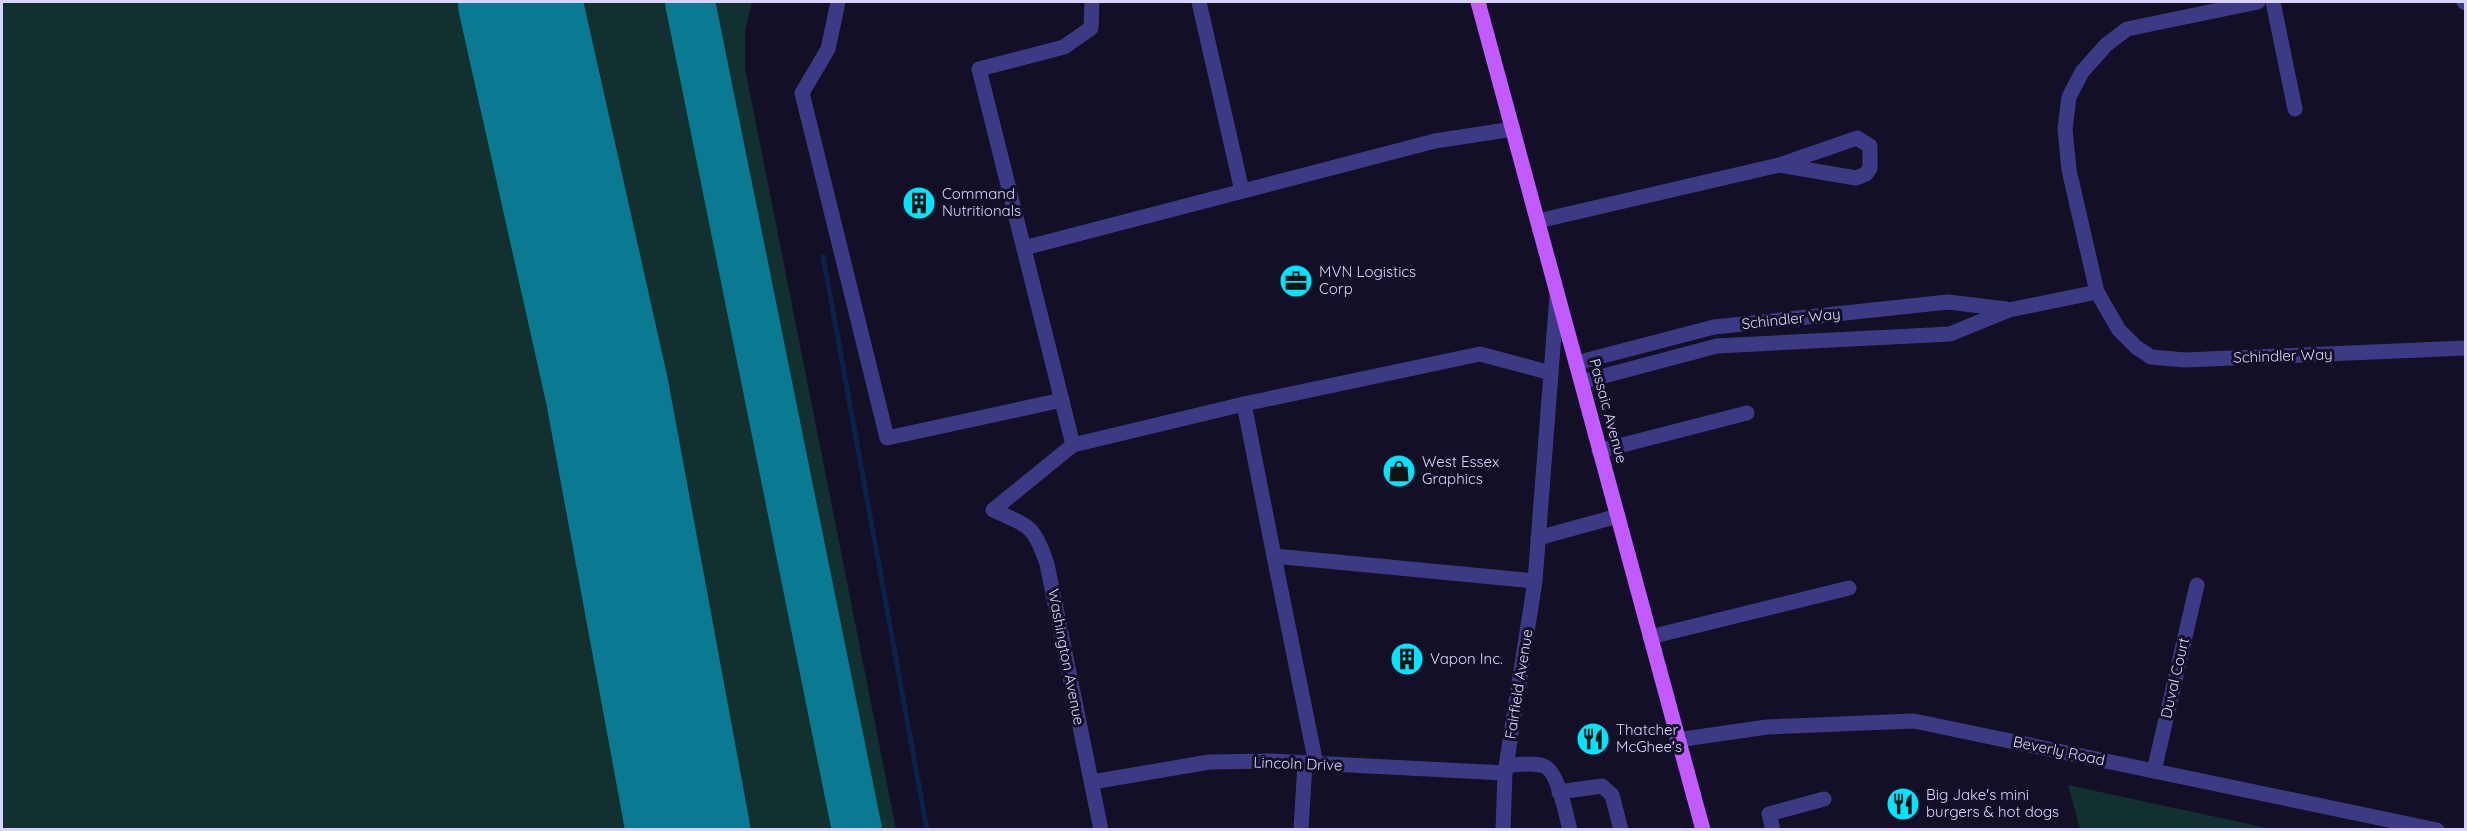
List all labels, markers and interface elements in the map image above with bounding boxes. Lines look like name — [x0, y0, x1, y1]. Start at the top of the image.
place label: Command Nutritionals — [942, 184, 1021, 220]
building icon: Command Nutritionals — [901, 185, 937, 221]
place label: MVN Logistics Corp — [1319, 262, 1416, 298]
office icon: MVN Logistics Corp — [1278, 263, 1314, 299]
street label: Schindler Way — [1741, 304, 1841, 333]
street label: Schindler Way — [2233, 344, 2333, 367]
street label: Passaic Avenue — [1585, 356, 1632, 465]
place label: West Essex Graphics — [1422, 452, 1499, 488]
shop icon: West Essex Graphics — [1381, 453, 1417, 489]
street label: Washington Avenue — [1044, 587, 1089, 727]
street label: Fairfield Avenue — [1500, 628, 1537, 740]
street label: Duval Court — [2156, 636, 2193, 720]
building icon: Vapon Inc. — [1389, 641, 1425, 677]
place label: Vapon Inc. — [1430, 649, 1503, 668]
place label: Thatcher McGhee's — [1616, 720, 1682, 756]
restaurant icon: Thatcher McGhee's — [1575, 721, 1611, 757]
street label: Beverly Road — [2011, 732, 2107, 770]
street label: Lincoln Drive — [1253, 752, 1343, 775]
place label: Big Jake's mini burgers & hot dogs — [1926, 785, 2059, 821]
restaurant icon: Big Jake's mini burgers & hot dogs — [1885, 786, 1921, 822]

